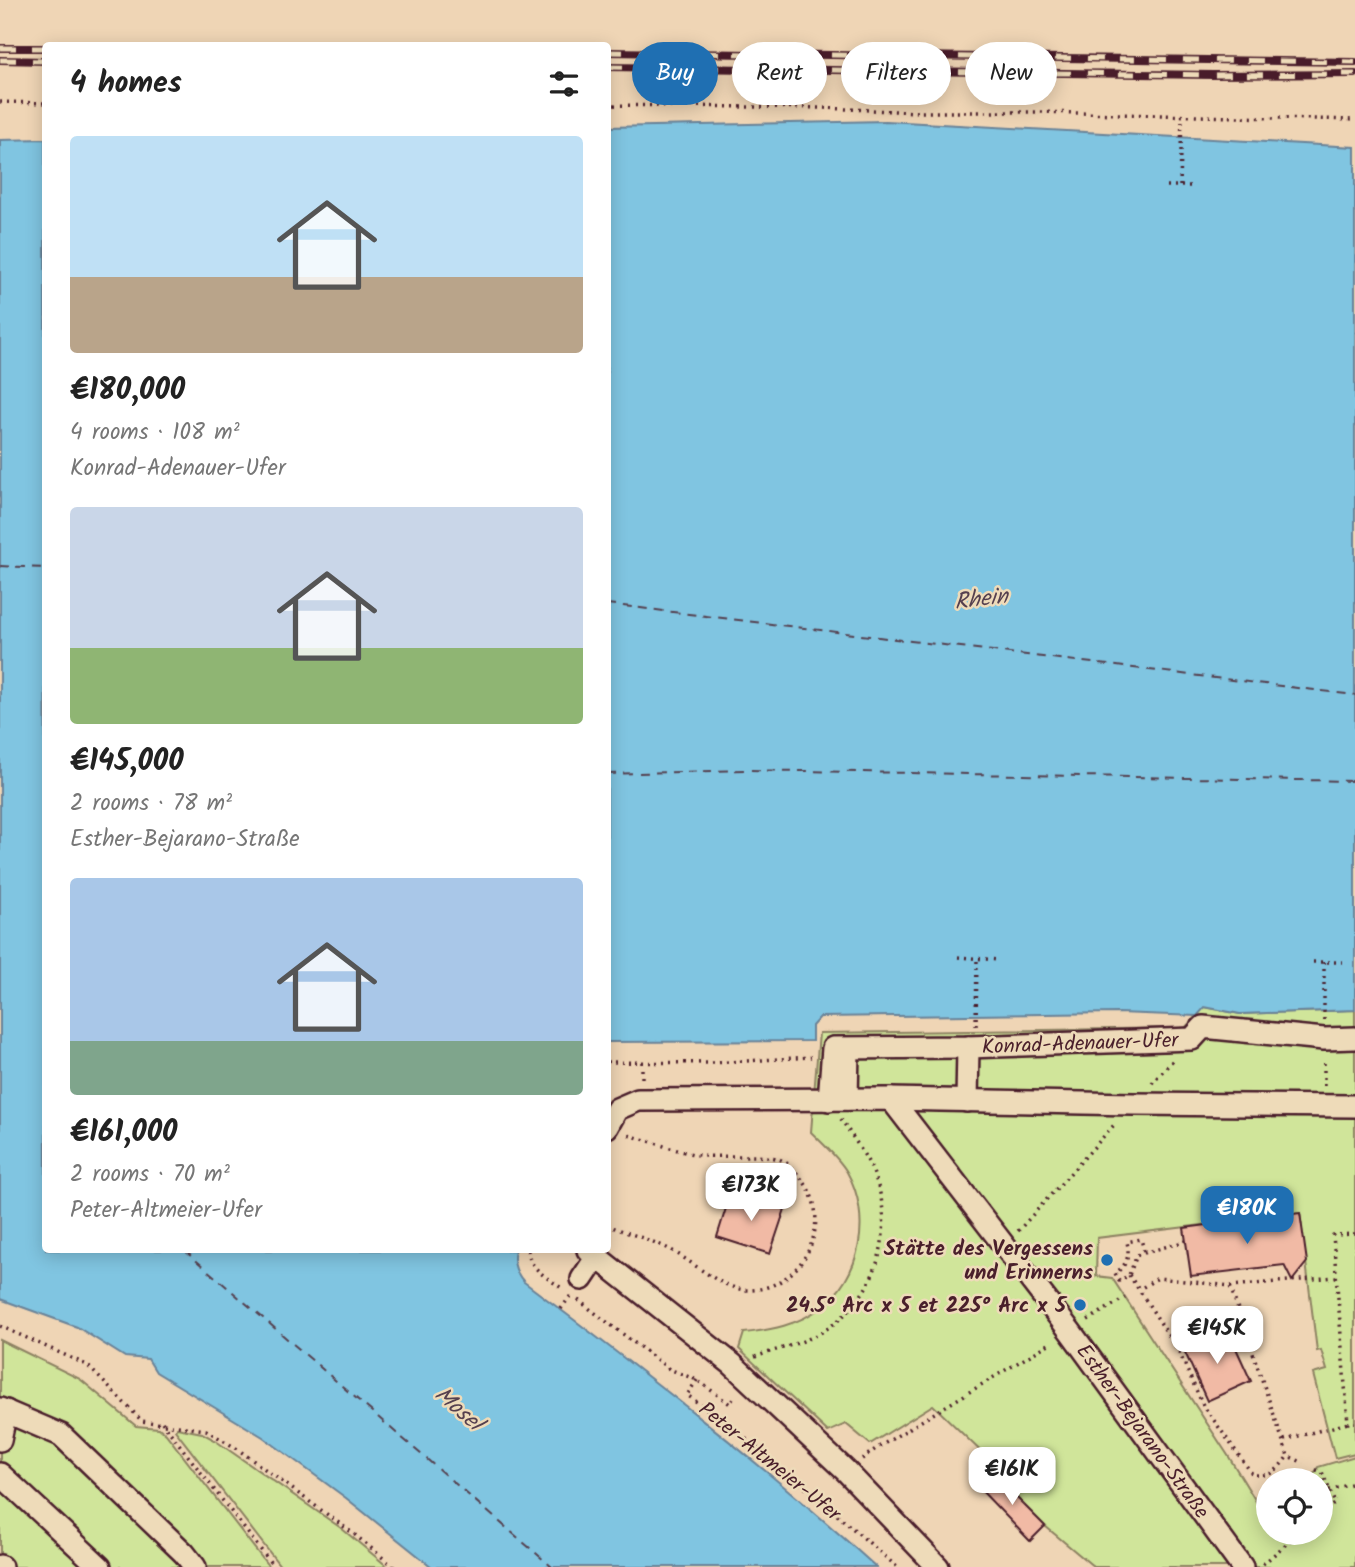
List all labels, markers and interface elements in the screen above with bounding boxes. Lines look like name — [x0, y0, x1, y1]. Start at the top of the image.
chip: Buy — [632, 42, 718, 105]
chip: Rent — [732, 42, 827, 105]
chip: Filters — [841, 42, 951, 105]
chip: New — [965, 42, 1057, 105]
text: 4 homes — [70, 60, 182, 108]
icon: filters — [545, 65, 583, 103]
icon: home — [264, 182, 390, 308]
text: €180,000 — [70, 367, 185, 415]
text: 4 rooms · 108 m² — [70, 415, 240, 451]
text: Konrad-Adenauer-Ufer — [70, 451, 286, 487]
icon: home — [264, 553, 390, 679]
water label: Rhein — [952, 579, 1012, 621]
text: €145,000 — [70, 738, 184, 786]
text: 2 rooms · 78 m² — [70, 786, 232, 822]
text: Esther-Bejarano-Straße — [70, 822, 300, 858]
icon: home — [264, 924, 390, 1050]
street label: Konrad-Adenauer-Ufer — [981, 1025, 1180, 1064]
text: €161,000 — [70, 1109, 177, 1157]
text: 2 rooms · 70 m² — [70, 1157, 230, 1193]
pin: €173K — [702, 1164, 800, 1223]
text: €173K — [722, 1168, 780, 1204]
pin: €180K — [1198, 1186, 1296, 1246]
text: €180K — [1217, 1191, 1277, 1227]
text: Peter-Altmeier-Ufer — [70, 1193, 262, 1229]
place label: Stätte des Vergessens und Erinnerns — [884, 1233, 1093, 1290]
marker: Stätte des Vergessens und Erinnerns — [1099, 1252, 1115, 1268]
place label: 24.5° Arc x 5 et 225° Arc x 5 — [786, 1290, 1068, 1323]
marker: 24.5° Arc x 5 et 225° Arc x 5 — [1072, 1297, 1088, 1313]
pin: €145K — [1168, 1306, 1266, 1366]
text: €145K — [1187, 1311, 1247, 1347]
street label: Esther-Bejarano-Straße — [1067, 1337, 1217, 1527]
water label: Mosel — [425, 1378, 493, 1444]
street label: Peter-Altmeier-Ufer — [691, 1394, 848, 1531]
pin: €161K — [963, 1448, 1061, 1507]
text: €161K — [985, 1452, 1039, 1488]
map controls — [1256, 1468, 1333, 1545]
button: locate — [1256, 1468, 1333, 1545]

